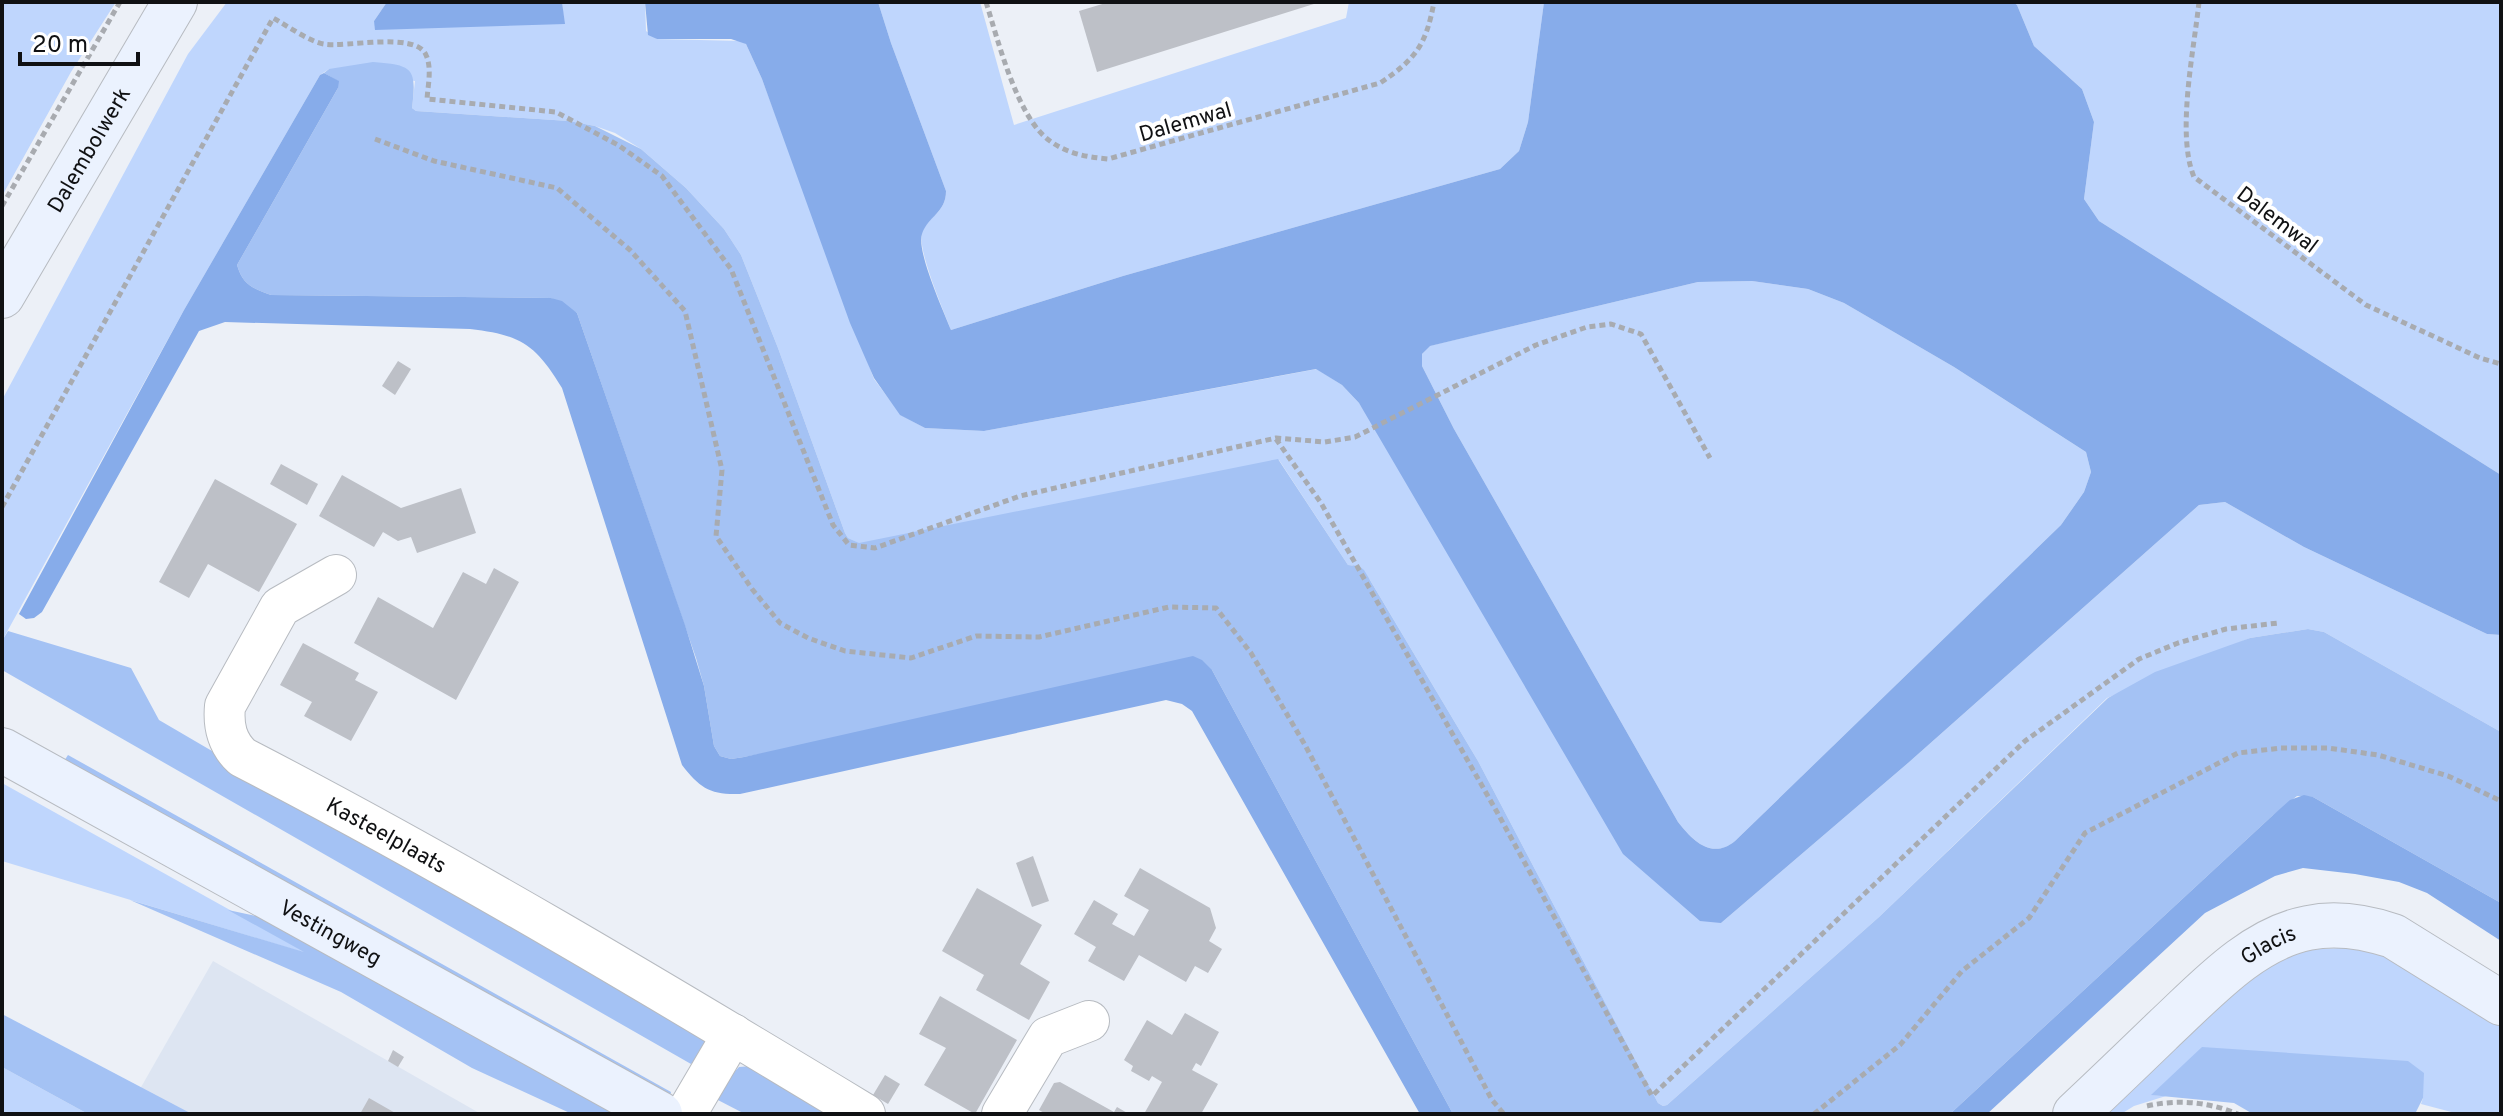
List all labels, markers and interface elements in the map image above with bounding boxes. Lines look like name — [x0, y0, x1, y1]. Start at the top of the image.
scale bar — [20, 16, 138, 66]
text: 20 m — [32, 31, 88, 61]
street label: Dalembolwerk — [43, 83, 138, 218]
street label: Dalemwal — [1136, 97, 1235, 150]
street label: Dalemwal — [2230, 182, 2323, 260]
street label: Kasteelplaats — [321, 793, 451, 881]
street label: Vestingweg — [274, 895, 386, 973]
street label: Glacis — [2236, 921, 2300, 972]

